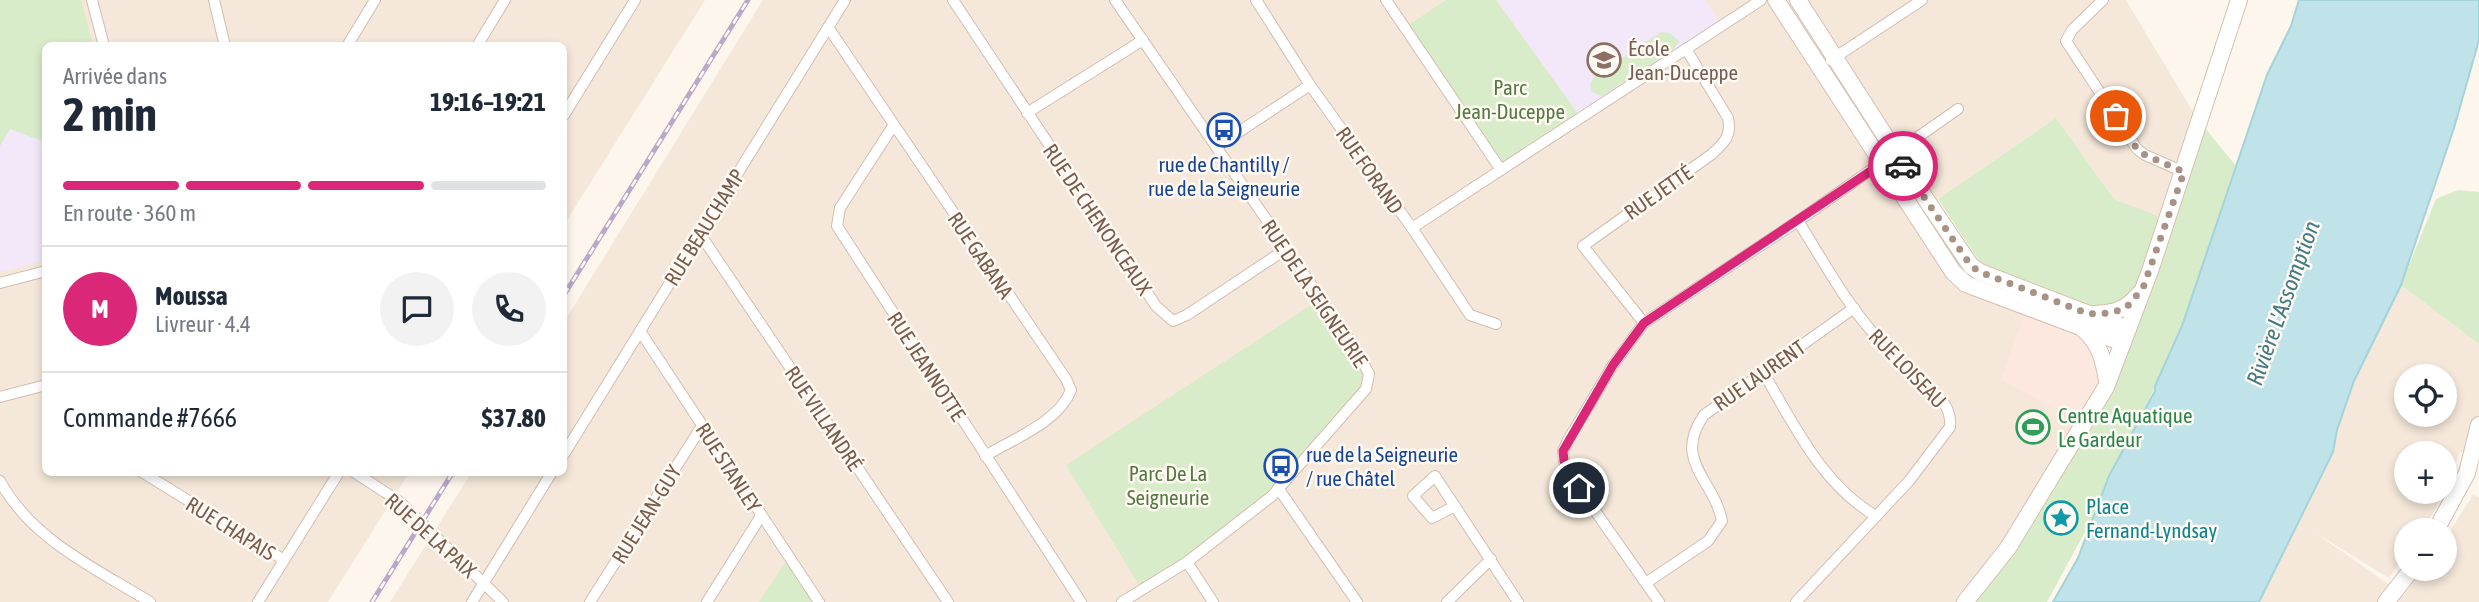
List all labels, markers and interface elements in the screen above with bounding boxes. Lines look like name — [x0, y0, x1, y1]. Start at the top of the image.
place label: École Jean-Duceppe — [1628, 36, 1738, 84]
school or university icon: École Jean-Duceppe — [1585, 41, 1623, 79]
text: Arrivée dans — [63, 63, 167, 89]
park label: Parc Jean-Duceppe — [1455, 75, 1565, 123]
pin — [2086, 86, 2146, 146]
text: 19:16–19:21 — [430, 87, 546, 117]
text: 2 min — [63, 88, 157, 141]
icon: bag — [2097, 97, 2135, 135]
bus stop icon: rue de Chantilly / rue de la Seigneurie — [1205, 111, 1243, 149]
street label: RUE FORAND — [1331, 122, 1409, 218]
courier — [1868, 131, 1938, 201]
street label: RUE DE CHENONCEAUX — [1039, 139, 1158, 299]
icon: car — [1884, 147, 1922, 185]
place label: rue de Chantilly / rue de la Seigneurie — [1148, 152, 1300, 200]
street label: RUE JETTÉ — [1619, 160, 1697, 224]
street label: RUE BEAUCHAMP — [659, 164, 749, 290]
text: En route · 360 m — [63, 200, 196, 226]
street label: RUE GABANA — [943, 207, 1019, 303]
street label: RUE DE LA SEIGNEURIE — [1257, 215, 1373, 371]
water label: Rivière L'Assomption — [2241, 217, 2325, 389]
button: chat — [380, 272, 454, 346]
button: phone — [472, 272, 546, 346]
text: Moussa — [155, 281, 228, 311]
text: M — [91, 294, 109, 324]
street label: RUE JEANNOTTE — [883, 307, 971, 425]
text: Livreur · 4.4 — [155, 311, 251, 337]
street label: RUE LOISEAU — [1864, 324, 1952, 412]
street label: RUE LAURENT — [1708, 335, 1810, 415]
street label: RUE VILLANDRÉ — [780, 361, 868, 475]
map controls — [2394, 364, 2457, 581]
button: locate — [2394, 364, 2457, 427]
text: Commande #7666 — [63, 403, 237, 433]
text: $37.80 — [482, 403, 546, 433]
place label: Centre Aquatique Le Gardeur — [2058, 403, 2192, 451]
sports icon: Centre Aquatique Le Gardeur — [2014, 408, 2052, 446]
street label: RUE STANLEY — [691, 418, 767, 516]
button: + — [2394, 441, 2457, 504]
place label: rue de la Seigneurie / rue Châtel — [1306, 442, 1458, 490]
bus stop icon: rue de la Seigneurie / rue Châtel — [1262, 447, 1300, 485]
pin — [1549, 458, 1609, 518]
street label: RUE JEAN-GUY — [606, 460, 686, 568]
park label: Parc De La Seigneurie — [1127, 461, 1209, 509]
icon: home — [1560, 469, 1598, 507]
street label: RUE DE LA PAIX — [381, 488, 482, 582]
street label: RUE CHAPAIS — [182, 491, 280, 565]
place label: Place Fernand-Lyndsay — [2086, 494, 2218, 542]
place icon: Place Fernand-Lyndsay — [2042, 499, 2080, 537]
button: − — [2394, 518, 2457, 581]

